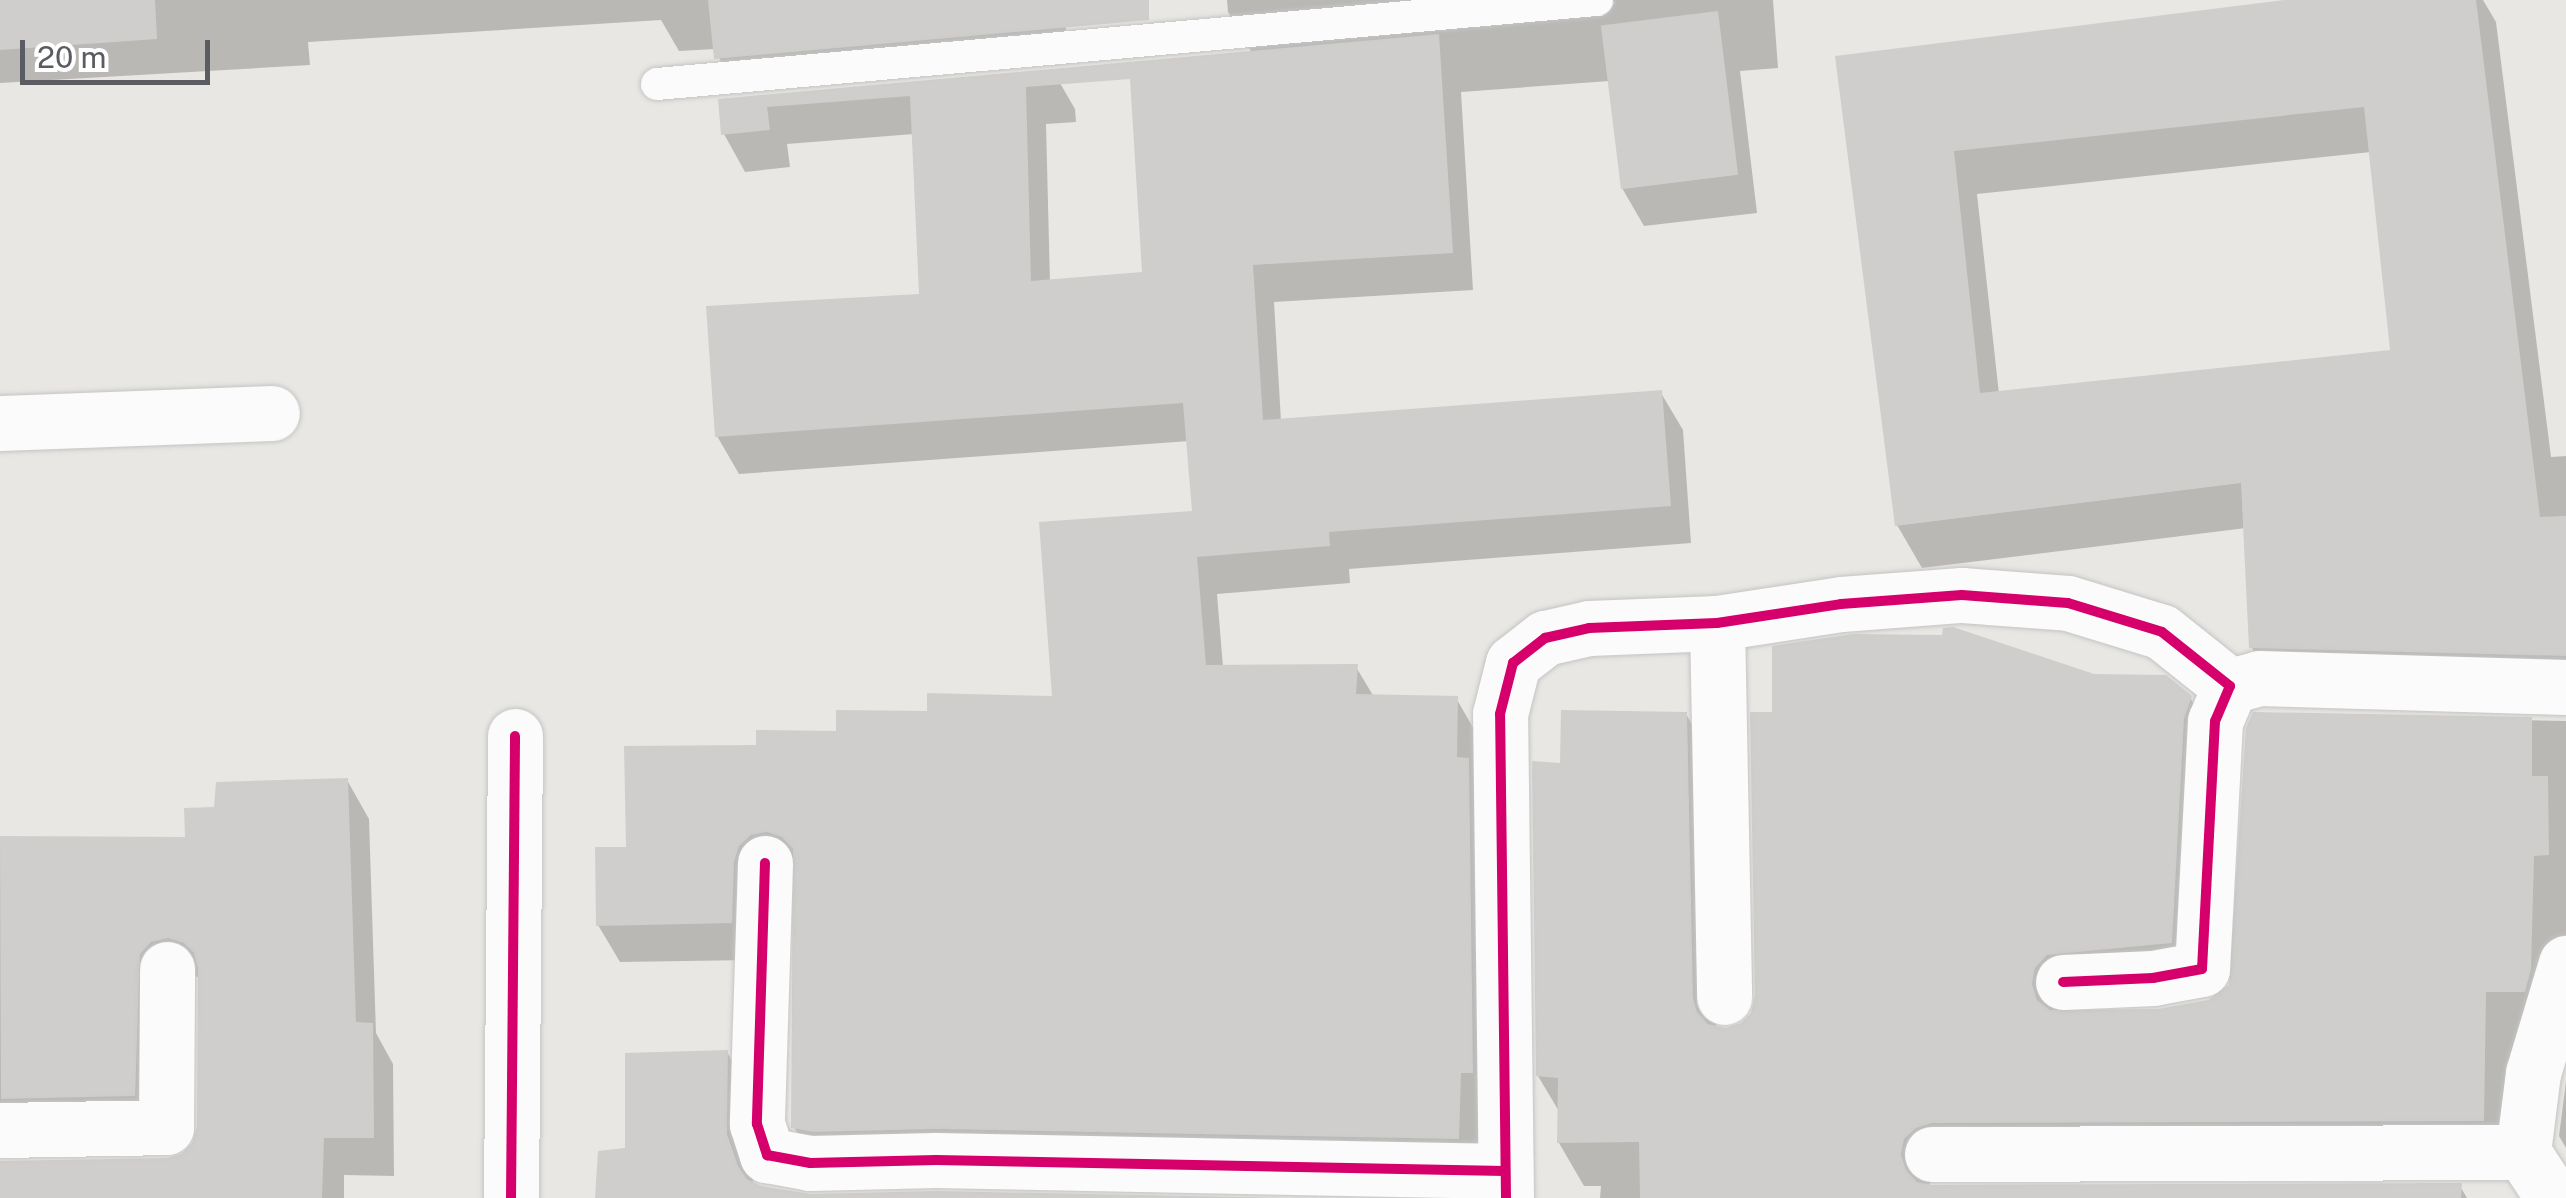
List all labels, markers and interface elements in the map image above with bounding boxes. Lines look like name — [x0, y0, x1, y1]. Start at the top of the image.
scale bar — [25, 20, 215, 82]
text: 20 m — [37, 39, 106, 75]

